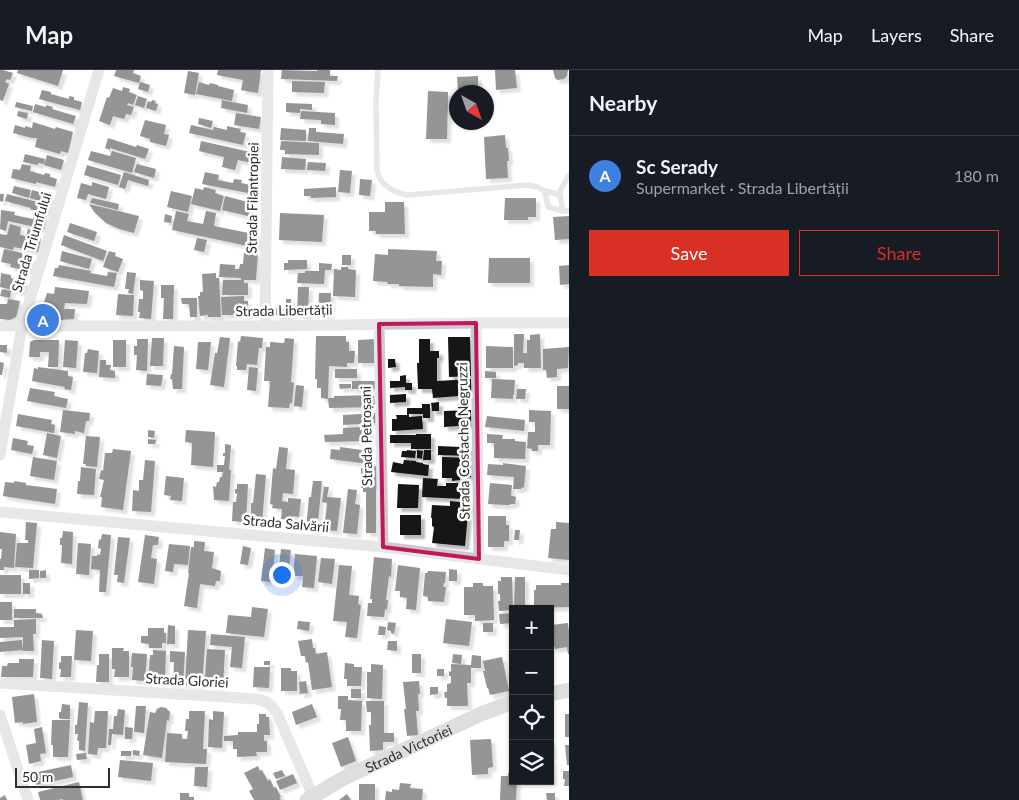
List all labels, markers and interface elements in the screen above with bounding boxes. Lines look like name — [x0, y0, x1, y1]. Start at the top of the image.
text: Map — [25, 20, 73, 49]
text: Map — [807, 24, 843, 46]
text: Layers — [871, 24, 922, 46]
text: Share — [950, 24, 994, 46]
north arrow — [449, 85, 494, 130]
text: Nearby — [589, 90, 657, 115]
street label: Strada Filantropiei — [243, 142, 261, 254]
text: Sc Serady — [636, 155, 718, 178]
text: A — [599, 166, 611, 185]
text: 180 m — [954, 166, 999, 185]
text: Supermarket · Strada Libertății — [636, 178, 849, 197]
street label: Strada Triumfului — [8, 190, 54, 294]
button: Save — [589, 230, 789, 276]
button: Share — [799, 230, 999, 276]
pin: A — [27, 301, 59, 339]
street label: Strada Libertății — [235, 301, 333, 319]
street label: Strada Costache Negruzzi — [453, 362, 473, 520]
street label: Strada Petroșani — [357, 386, 375, 486]
street label: Strada Salvării — [242, 511, 330, 535]
your location — [269, 562, 295, 588]
map controls — [509, 605, 554, 785]
button: + — [509, 605, 554, 650]
button: − — [509, 650, 554, 695]
street label: Strada Gloriei — [145, 669, 229, 691]
button: locate — [509, 695, 554, 740]
street label: Strada Victoriei — [362, 720, 454, 776]
button: layers — [509, 740, 554, 785]
scale bar — [15, 765, 110, 788]
text: 50 m — [22, 768, 53, 785]

